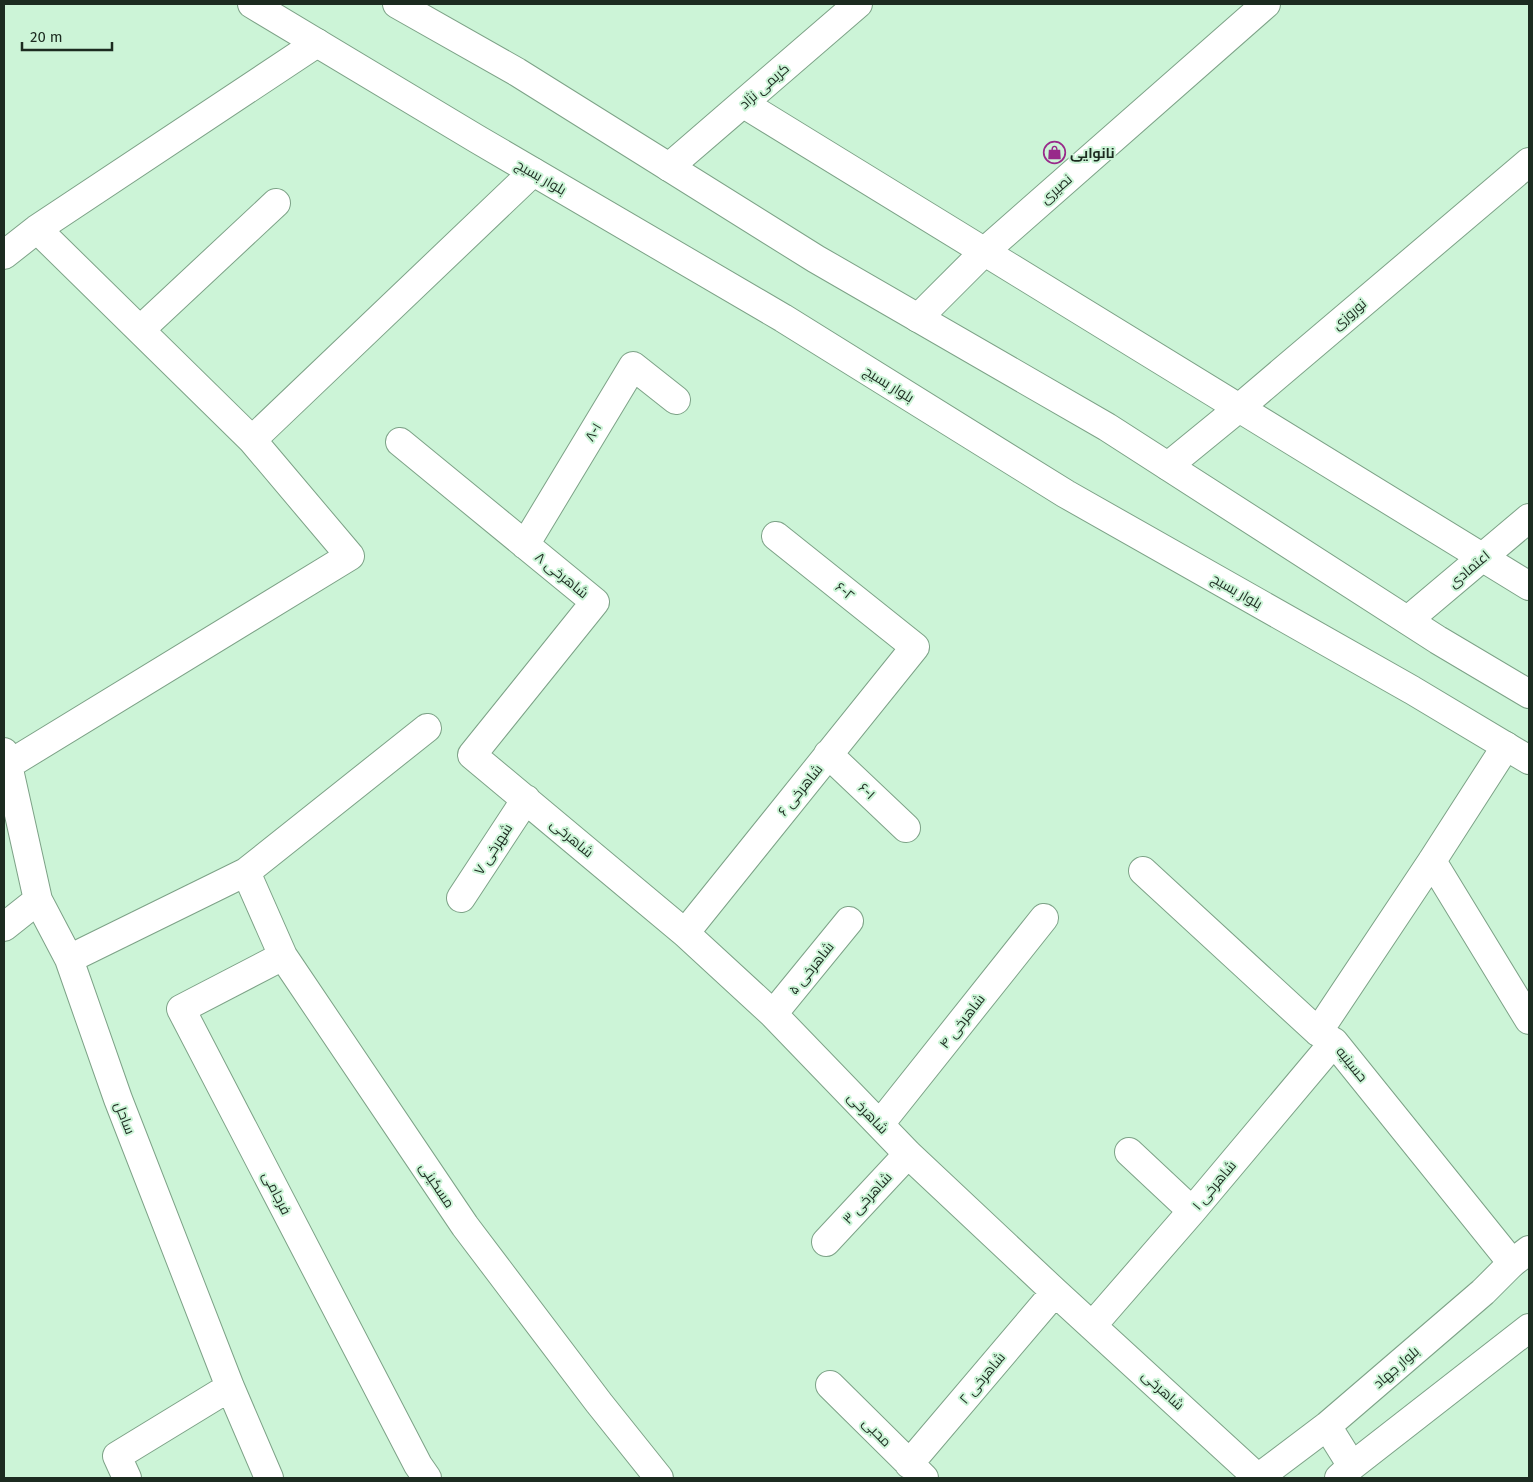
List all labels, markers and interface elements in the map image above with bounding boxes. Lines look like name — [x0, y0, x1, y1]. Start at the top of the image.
scale bar — [22, 20, 112, 52]
text: 20 m — [30, 28, 63, 46]
street label: کریمی نژاد — [736, 60, 793, 113]
shop icon: نانوایی — [1042, 141, 1066, 165]
place label: نانوایی — [1070, 145, 1115, 162]
street label: بلوار بسیج — [512, 156, 569, 199]
street label: نصیری — [1037, 171, 1076, 208]
street label: نوروزی — [1329, 295, 1370, 334]
street label: بلوار بسیج — [860, 362, 917, 406]
street label: ۸-۱ — [581, 420, 606, 445]
street label: اعتمادی — [1445, 547, 1494, 592]
street label: شاهرخی ۸ — [532, 549, 592, 602]
street label: بلوار بسیج — [1208, 570, 1265, 613]
street label: ۶-۲ — [832, 579, 858, 604]
street label: شاهرخی ۶ — [774, 761, 826, 820]
street label: ۶-۱ — [855, 779, 879, 803]
street label: شاهرخی — [547, 815, 597, 861]
street label: شهرخی ۷ — [471, 820, 516, 878]
street label: شاهرخی ۵ — [785, 939, 838, 998]
street label: شاهرخی ۴ — [936, 991, 989, 1052]
street label: حسینیه — [1332, 1043, 1371, 1085]
street label: شاهرخی — [844, 1089, 892, 1138]
street label: ساحل — [111, 1100, 138, 1137]
street label: شاهرخی ۱ — [1189, 1157, 1240, 1213]
street label: مسکینی — [415, 1159, 458, 1211]
street label: فرجامی — [259, 1169, 295, 1218]
street label: شاهرخی ۳ — [839, 1169, 896, 1228]
street label: بلوار جهاد — [1370, 1343, 1423, 1392]
street label: شاهرخی ۲ — [956, 1349, 1009, 1408]
street label: شاهرخی — [1138, 1367, 1187, 1414]
street label: محبی — [859, 1414, 895, 1450]

